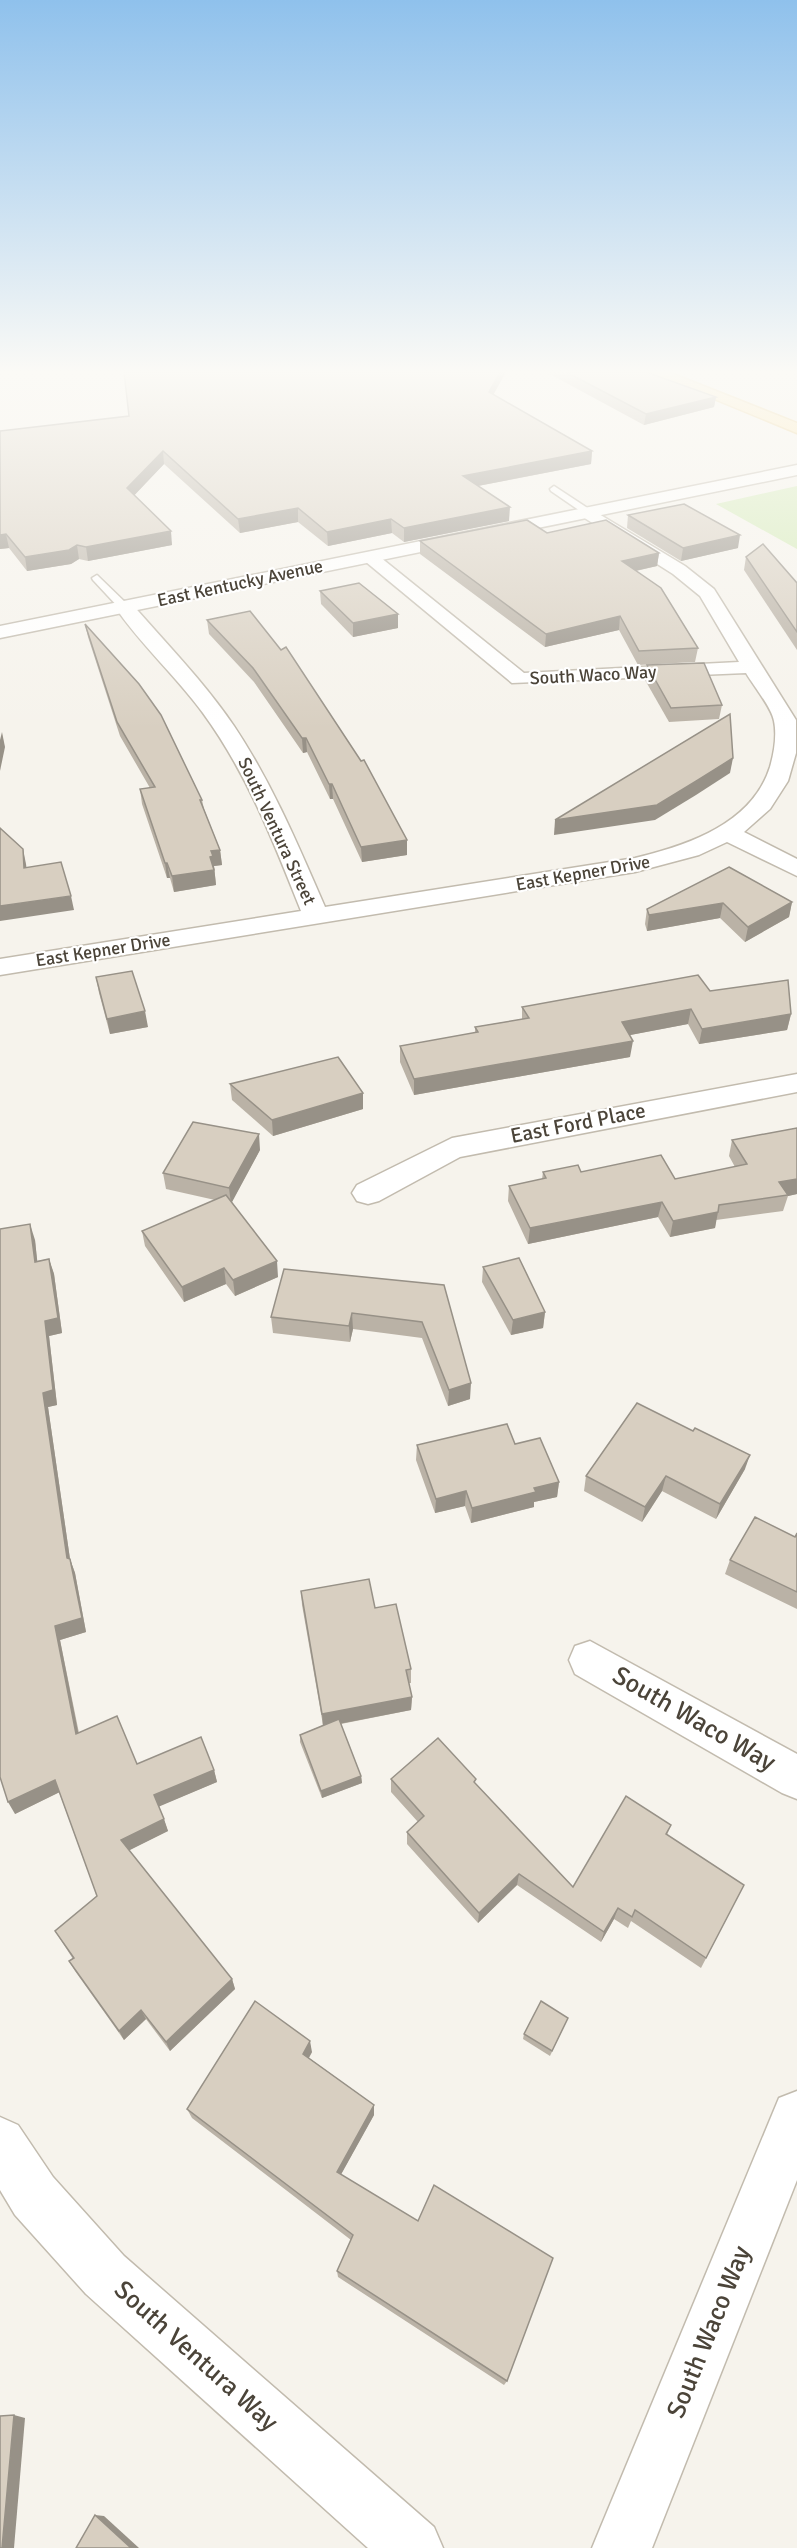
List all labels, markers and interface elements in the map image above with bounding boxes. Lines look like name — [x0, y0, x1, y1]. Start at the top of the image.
street label: East Kentucky Avenue — [155, 555, 325, 611]
street label: South Waco Way — [529, 661, 657, 689]
street label: South Ventura Street — [233, 754, 321, 908]
street label: East Kepner Drive — [514, 850, 652, 896]
street label: East Kepner Drive — [34, 929, 172, 971]
street label: East Ford Place — [508, 1097, 648, 1149]
street label: South Waco Way — [607, 1659, 781, 1779]
street label: South Waco Way — [660, 2241, 758, 2423]
street label: South Ventura Way — [107, 2274, 285, 2438]

